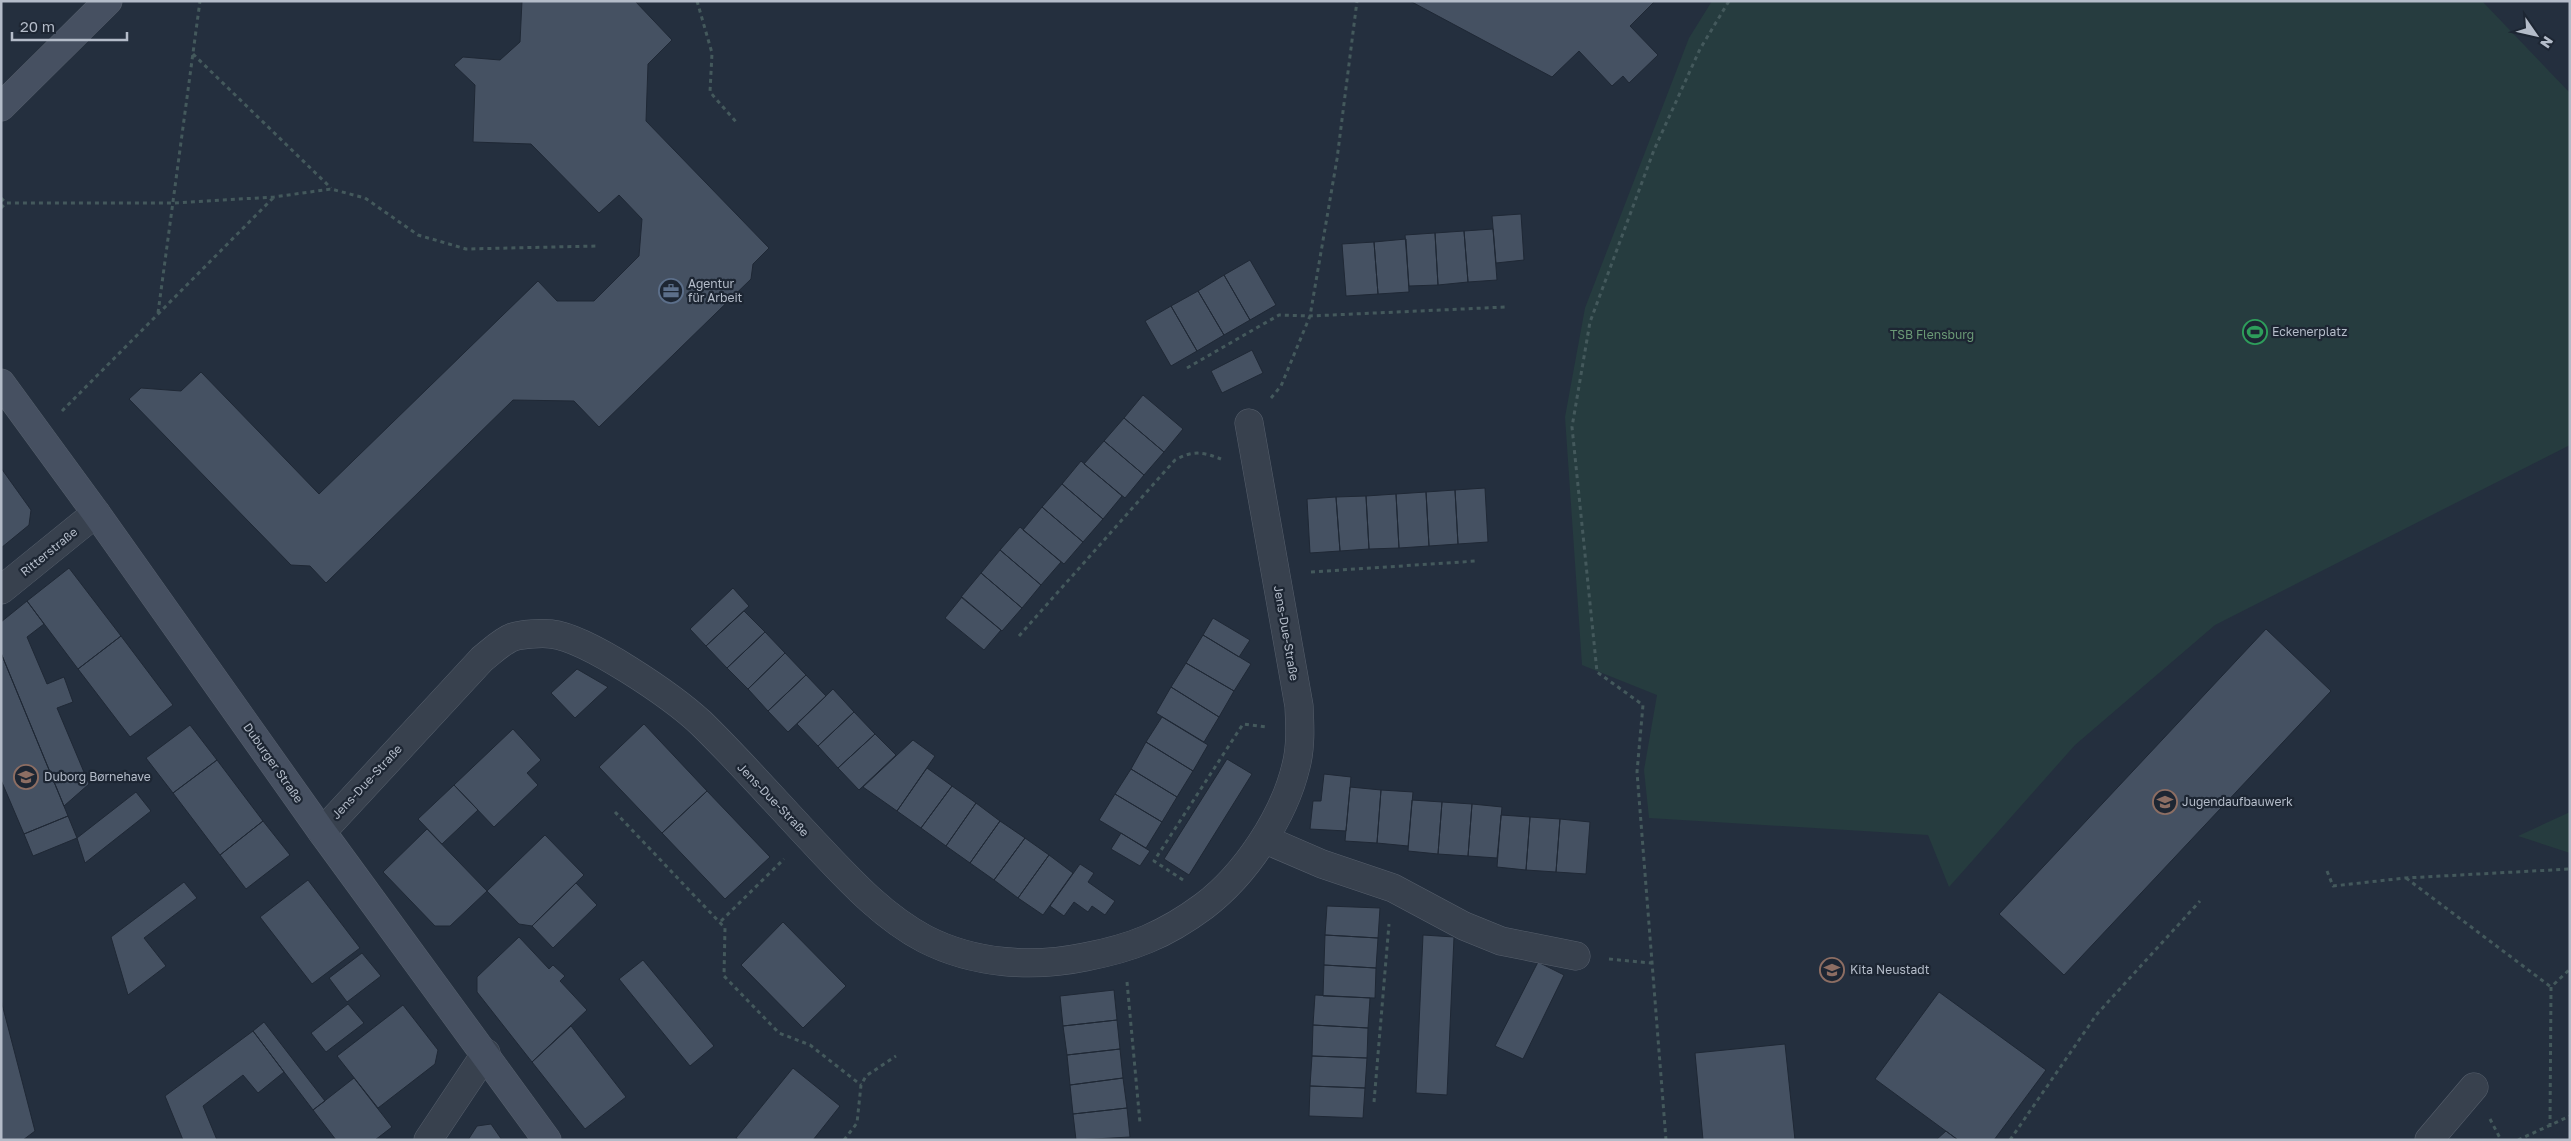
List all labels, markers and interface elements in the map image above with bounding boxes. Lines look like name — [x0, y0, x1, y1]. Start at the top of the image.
scale bar — [12, 10, 128, 42]
north arrow — [2511, 10, 2561, 60]
text: 20 m — [20, 17, 55, 35]
text: N — [2537, 33, 2557, 52]
place label: Agentur für Arbeit — [688, 276, 743, 305]
office icon: Agentur für Arbeit — [658, 278, 684, 304]
sports icon: Eckenerplatz — [2242, 319, 2268, 345]
place label: Eckenerplatz — [2272, 324, 2347, 339]
park label: TSB Flensburg — [1890, 327, 1974, 342]
street label: Ritterstraße — [17, 524, 80, 579]
street label: Jens-Due-Straße — [1271, 584, 1302, 682]
street label: Duburger Straße — [240, 720, 307, 806]
street label: Jens-Due-Straße — [328, 741, 405, 822]
street label: Jens-Due-Straße — [734, 760, 812, 840]
school or university icon: Duborg Børnehave — [13, 764, 39, 790]
place label: Duborg Børnehave — [44, 769, 151, 784]
school or university icon: Jugendaufbauwerk — [2152, 789, 2178, 815]
place label: Jugendaufbauwerk — [2182, 794, 2293, 809]
school or university icon: Kita Neustadt — [1819, 957, 1845, 983]
place label: Kita Neustadt — [1850, 962, 1930, 977]

